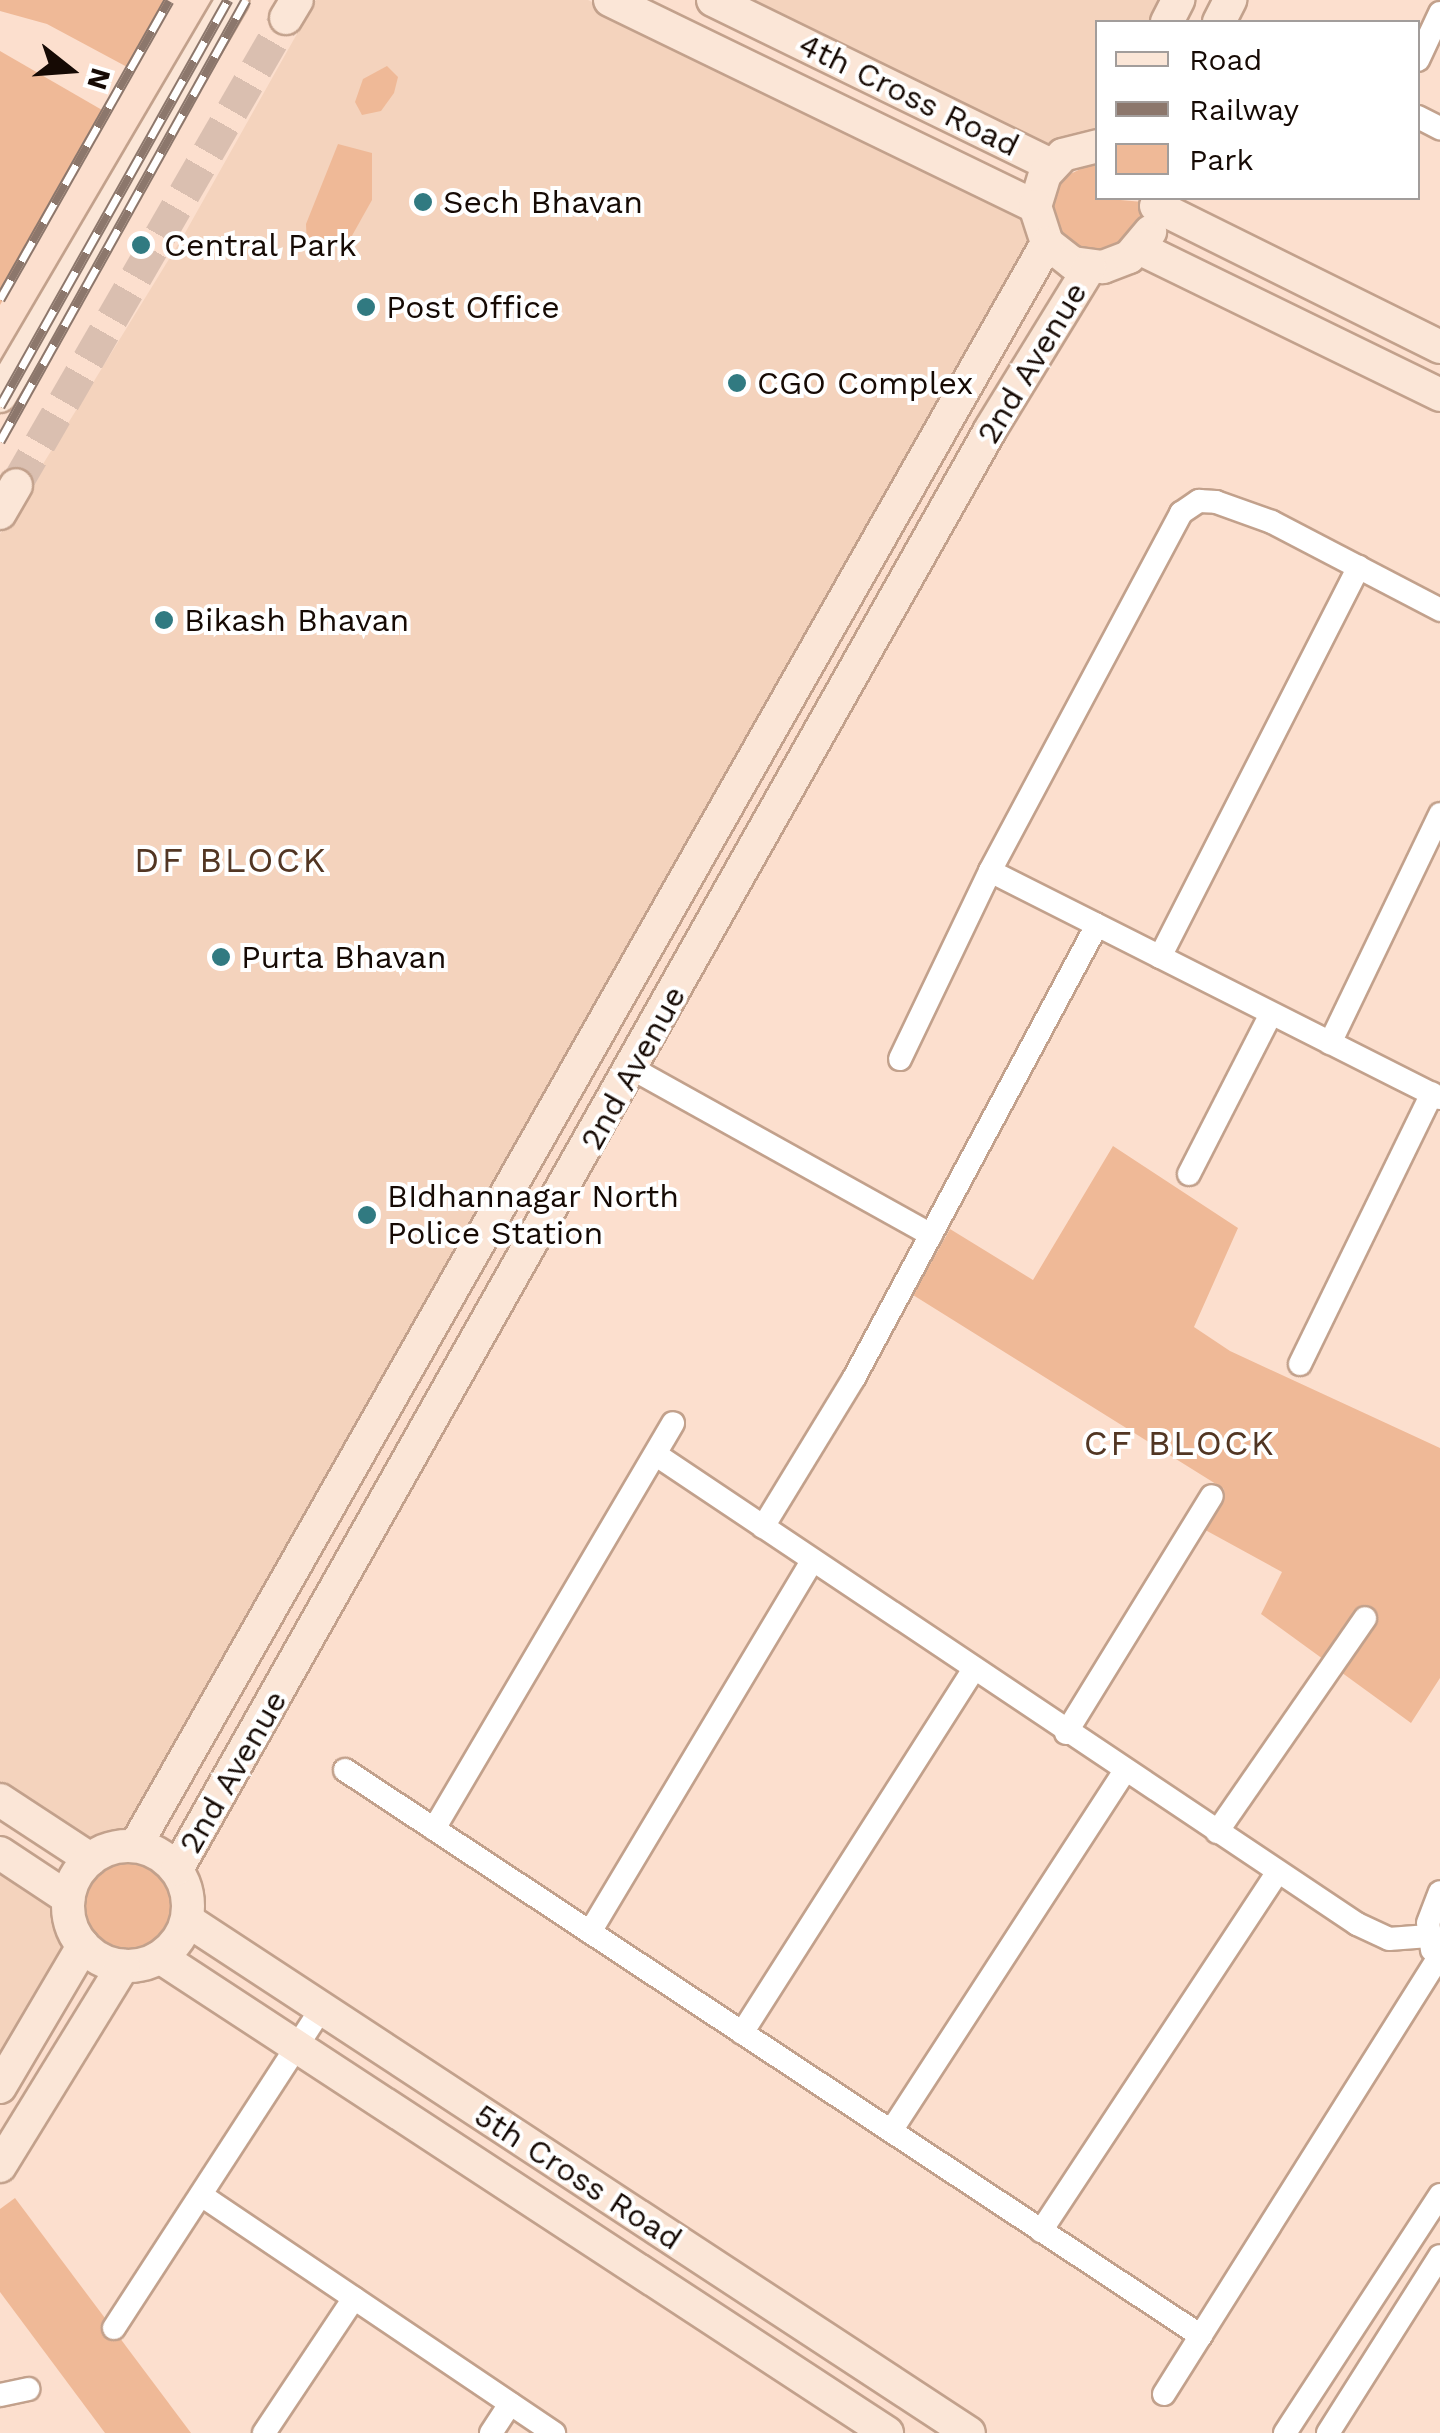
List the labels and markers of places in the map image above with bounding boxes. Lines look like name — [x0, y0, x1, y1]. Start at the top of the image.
place label: Sech Bhavan — [443, 183, 643, 221]
marker: Sech Bhavan — [412, 191, 434, 213]
place label: Central Park — [164, 226, 358, 264]
marker: Central Park — [128, 232, 154, 258]
place label: Post Office — [386, 288, 560, 326]
marker: Post Office — [355, 296, 377, 318]
place label: CGO Complex — [757, 364, 973, 402]
marker: CGO Complex — [726, 372, 748, 394]
place label: Bikash Bhavan — [184, 601, 409, 639]
marker: Bikash Bhavan — [153, 609, 175, 631]
place label: Purta Bhavan — [241, 938, 447, 976]
marker: Purta Bhavan — [210, 946, 232, 968]
place label: BIdhannagar North Police Station — [387, 1178, 680, 1253]
marker: BIdhannagar North Police Station — [356, 1204, 378, 1226]

